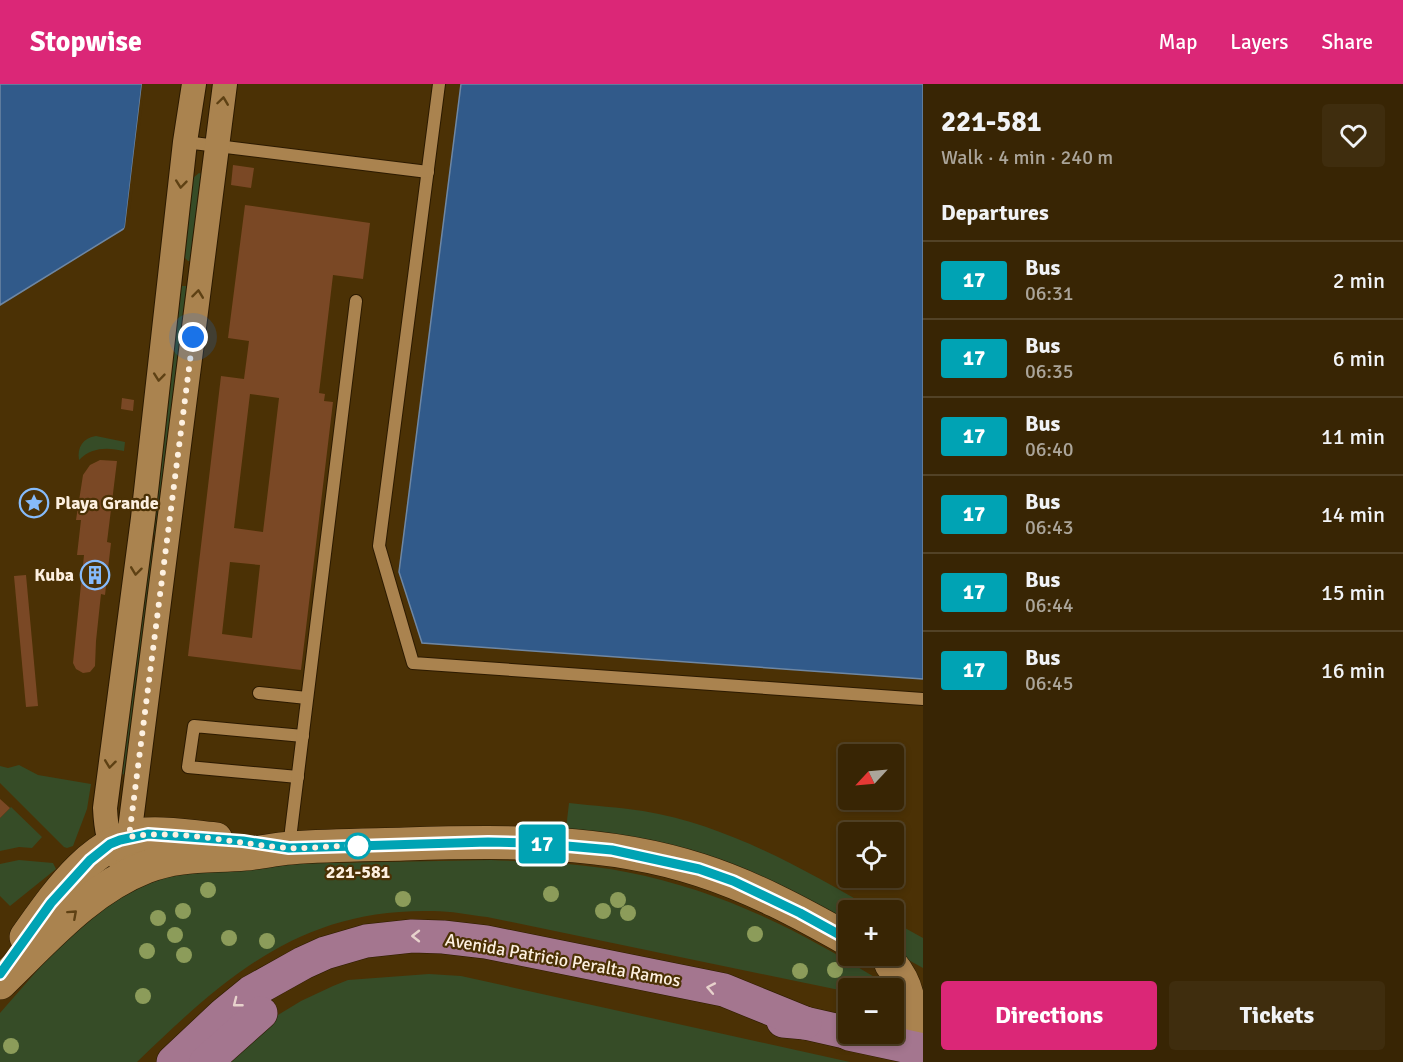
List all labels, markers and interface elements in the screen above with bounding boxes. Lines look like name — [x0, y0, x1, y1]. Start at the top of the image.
text: Stopwise — [30, 25, 142, 59]
text: Map — [1159, 29, 1197, 55]
text: Layers — [1230, 29, 1288, 55]
text: Share — [1321, 29, 1373, 55]
one-way arrow — [217, 96, 229, 106]
button: heart — [1322, 104, 1385, 167]
text: 221-581 — [941, 105, 1042, 139]
text: Walk · 4 min · 240 m — [941, 145, 1113, 170]
one-way arrow — [175, 179, 187, 188]
text: Departures — [941, 199, 1049, 226]
text: Bus — [1025, 254, 1060, 281]
text: 17 — [963, 267, 985, 293]
text: 2 min — [1333, 267, 1385, 294]
text: 06:31 — [1025, 281, 1074, 306]
one-way arrow — [191, 290, 204, 299]
your location — [178, 322, 208, 352]
text: Bus — [1025, 332, 1060, 359]
text: 17 — [963, 345, 985, 371]
text: 6 min — [1333, 345, 1385, 372]
text: 06:35 — [1025, 359, 1074, 384]
one-way arrow — [153, 373, 165, 382]
text: Bus — [1025, 410, 1060, 437]
text: 17 — [963, 423, 985, 449]
text: 11 min — [1321, 423, 1385, 450]
text: 06:40 — [1025, 437, 1074, 462]
place icon: Playa Grande — [18, 487, 50, 519]
text: Bus — [1025, 488, 1060, 515]
place label: Playa Grande — [55, 492, 159, 514]
text: 17 — [963, 501, 985, 527]
text: 14 min — [1321, 501, 1385, 528]
text: 06:43 — [1025, 515, 1074, 540]
building icon: Kuba — [79, 559, 111, 591]
place label: Kuba — [34, 564, 74, 586]
one-way arrow — [130, 566, 142, 576]
text: Bus — [1025, 566, 1060, 593]
text: 17 — [963, 579, 985, 605]
text: 15 min — [1321, 579, 1385, 606]
text: 06:44 — [1025, 593, 1074, 618]
text: Bus — [1025, 644, 1060, 671]
text: 17 — [963, 657, 985, 683]
text: 16 min — [1321, 657, 1385, 684]
text: 06:45 — [1025, 671, 1074, 696]
north arrow — [838, 744, 904, 810]
map controls — [838, 744, 904, 1044]
one-way arrow — [105, 760, 117, 769]
button: locate — [838, 822, 904, 888]
line badge: 17 — [515, 824, 569, 864]
text: 17 — [531, 831, 553, 857]
marker: 221-581 — [345, 833, 371, 859]
place label: 221-581 — [326, 861, 391, 883]
button: + — [838, 900, 904, 966]
one-way arrow — [66, 910, 77, 921]
street label: Avenida Patricio Peralta Ramos — [443, 928, 683, 992]
one-way arrow — [412, 930, 421, 942]
button: − — [838, 978, 904, 1044]
button: Directions — [941, 981, 1157, 1050]
button: Tickets — [1169, 981, 1385, 1050]
one-way arrow — [707, 982, 717, 995]
one-way arrow — [233, 996, 244, 1007]

